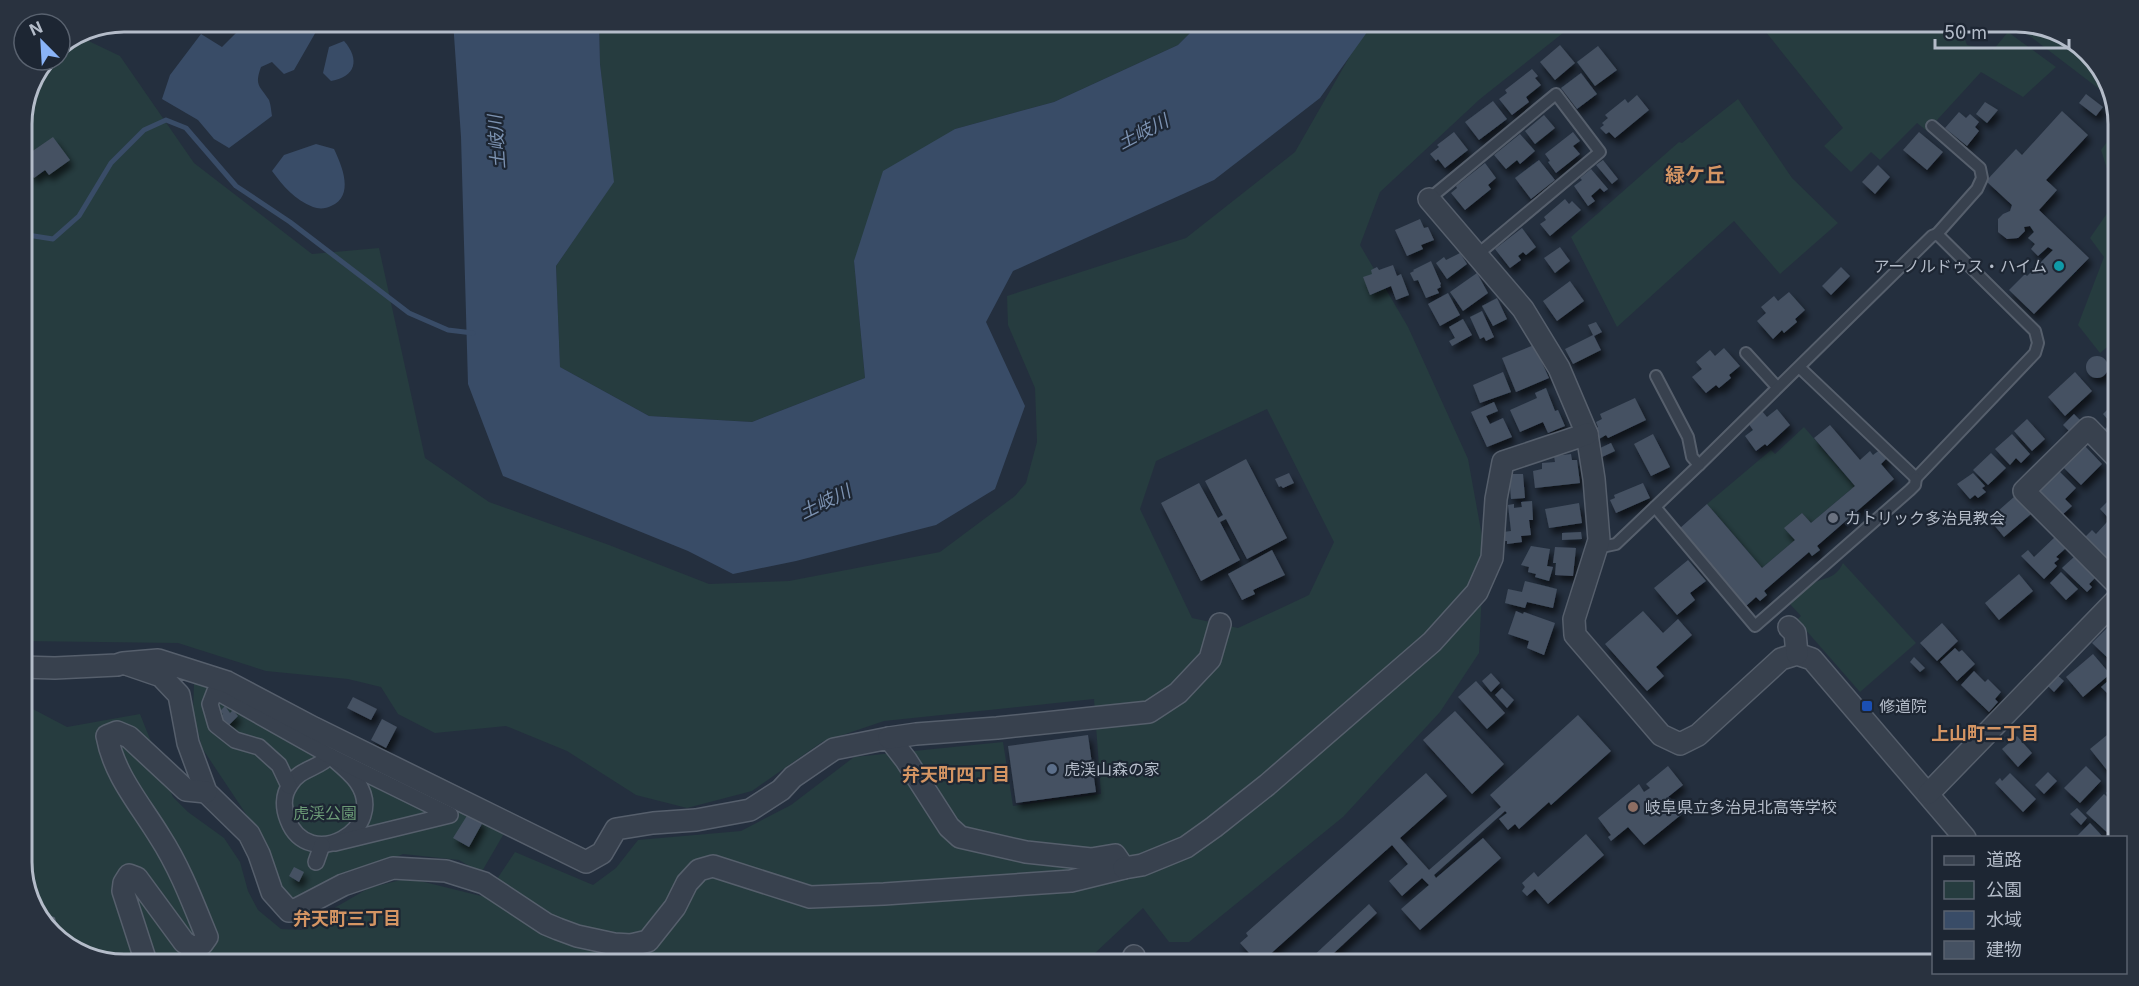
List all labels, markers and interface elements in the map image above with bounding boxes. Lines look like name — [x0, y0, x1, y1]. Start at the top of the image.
north arrow — [12, 12, 72, 72]
scale bar — [1935, 12, 2068, 50]
text: N — [26, 17, 46, 40]
text: 50 m — [1944, 22, 1987, 43]
water label: 土岐川 — [1114, 109, 1173, 153]
water label: 土岐川 — [484, 112, 509, 170]
district label: 緑ケ丘 — [1665, 163, 1725, 187]
place label: アーノルドゥス・ハイム — [1874, 256, 2047, 276]
marker: アーノルドゥス・ハイム — [2052, 259, 2066, 273]
water label: 土岐川 — [796, 479, 855, 523]
place label: カトリック多治見教会 — [1845, 508, 2005, 528]
marker: カトリック多治見教会 — [1826, 511, 1840, 525]
place label: 修道院 — [1879, 696, 1927, 716]
marker: 修道院 — [1860, 699, 1874, 713]
district label: 上山町二丁目 — [1931, 723, 2039, 744]
place label: 虎渓山森の家 — [1064, 759, 1160, 779]
marker: 虎渓山森の家 — [1045, 762, 1059, 776]
district label: 弁天町四丁目 — [902, 764, 1010, 785]
place label: 岐阜県立多治見北高等学校 — [1645, 797, 1837, 817]
marker: 岐阜県立多治見北高等学校 — [1626, 800, 1640, 814]
park label: 虎渓公園 — [293, 803, 357, 823]
legend — [1932, 836, 2127, 974]
text: 道路 — [1986, 849, 2022, 870]
text: 公園 — [1986, 879, 2022, 900]
district label: 弁天町三丁目 — [293, 908, 401, 929]
text: 水域 — [1986, 909, 2022, 930]
text: 建物 — [1986, 939, 2022, 960]

